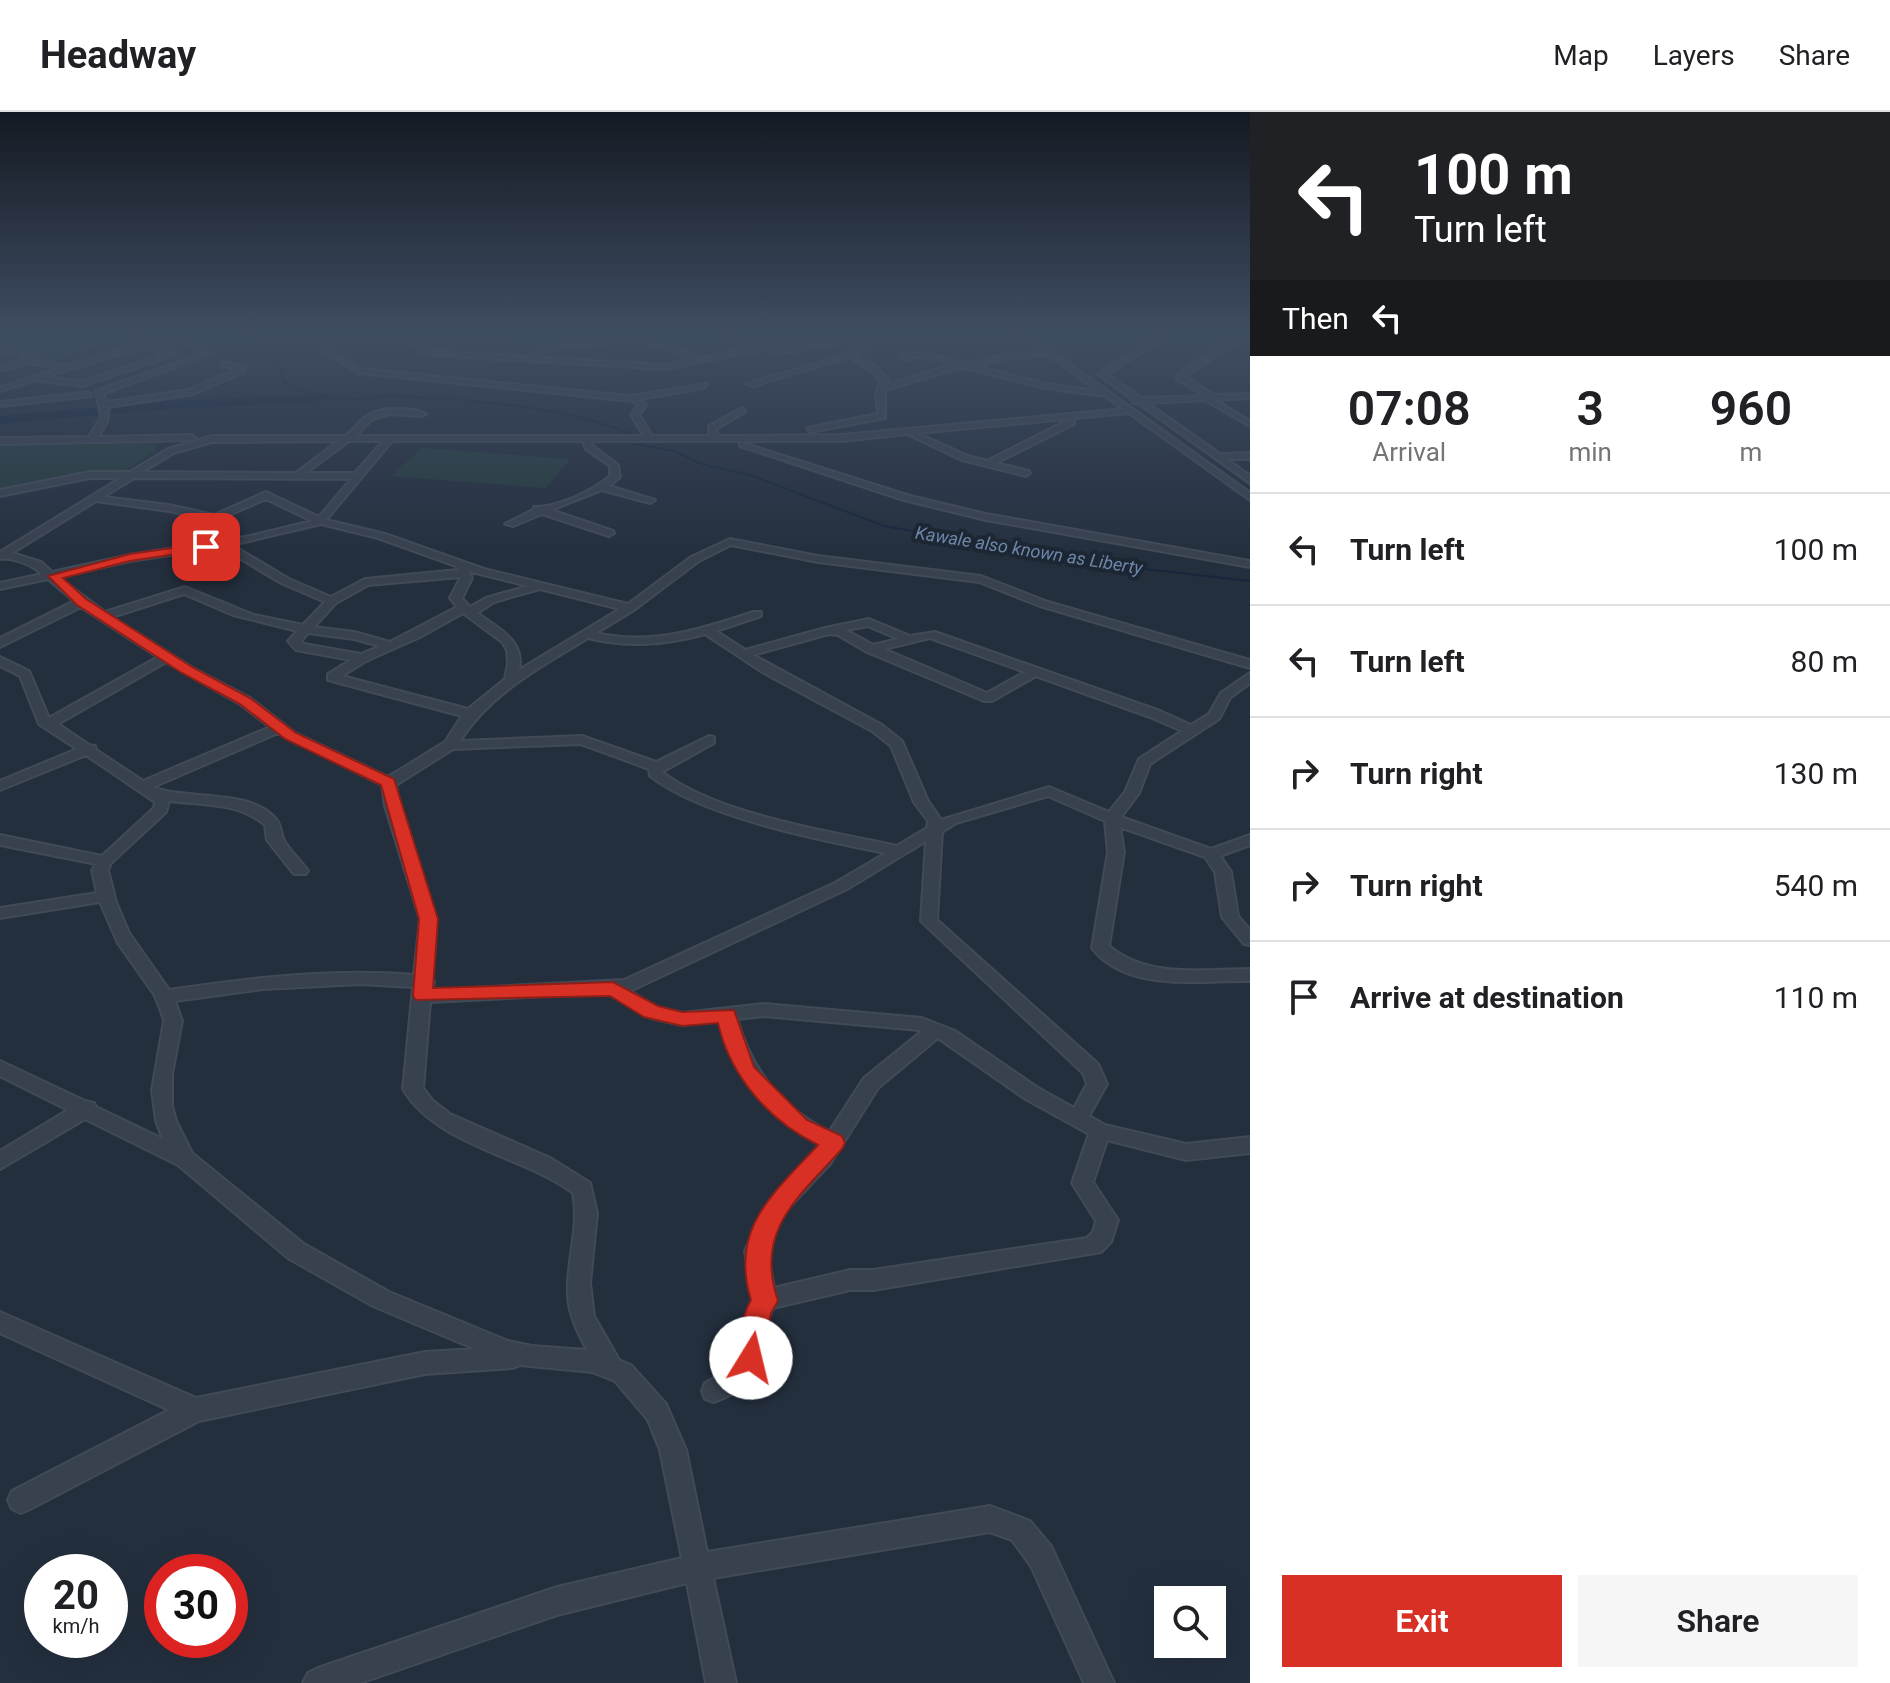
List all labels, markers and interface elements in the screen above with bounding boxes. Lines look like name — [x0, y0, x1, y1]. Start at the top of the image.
text: Headway — [40, 33, 196, 77]
text: Map — [1553, 39, 1609, 72]
text: Layers — [1653, 39, 1735, 72]
text: Share — [1779, 39, 1850, 72]
text: 100 m — [1414, 142, 1573, 208]
icon: left — [1282, 144, 1386, 248]
text: Turn left — [1414, 209, 1547, 251]
icon: left — [1365, 296, 1409, 340]
text: Then — [1282, 301, 1349, 336]
text: 07:08 — [1348, 380, 1471, 437]
text: 3 — [1577, 380, 1604, 437]
text: 960 — [1710, 380, 1792, 437]
text: Arrival — [1372, 437, 1446, 467]
text: min — [1568, 437, 1612, 467]
text: m — [1740, 437, 1762, 467]
pin — [172, 513, 240, 581]
water label: Kawale also known as Liberty — [914, 522, 1145, 578]
icon: arrive — [184, 525, 228, 569]
icon: left — [1282, 527, 1326, 571]
text: Turn left — [1350, 532, 1465, 567]
text: 100 m — [1774, 532, 1858, 567]
icon: left — [1282, 639, 1326, 683]
text: Turn left — [1350, 644, 1465, 679]
text: 80 m — [1791, 644, 1858, 679]
icon: right — [1282, 751, 1326, 795]
text: Turn right — [1350, 756, 1483, 791]
text: 130 m — [1774, 756, 1858, 791]
icon: right — [1282, 863, 1326, 907]
text: Turn right — [1350, 868, 1483, 903]
text: 540 m — [1774, 868, 1858, 903]
icon: arrive — [1282, 975, 1326, 1019]
text: Arrive at destination — [1350, 980, 1624, 1015]
text: 110 m — [1774, 980, 1858, 1015]
position arrow — [709, 1316, 793, 1400]
speed limit sign: 30 — [144, 1554, 248, 1658]
text: 20 — [53, 1572, 99, 1619]
button: Exit — [1282, 1575, 1562, 1667]
button: Share — [1578, 1575, 1858, 1667]
map controls — [1154, 1586, 1226, 1658]
button: search — [1154, 1586, 1226, 1658]
text: km/h — [53, 1614, 99, 1638]

